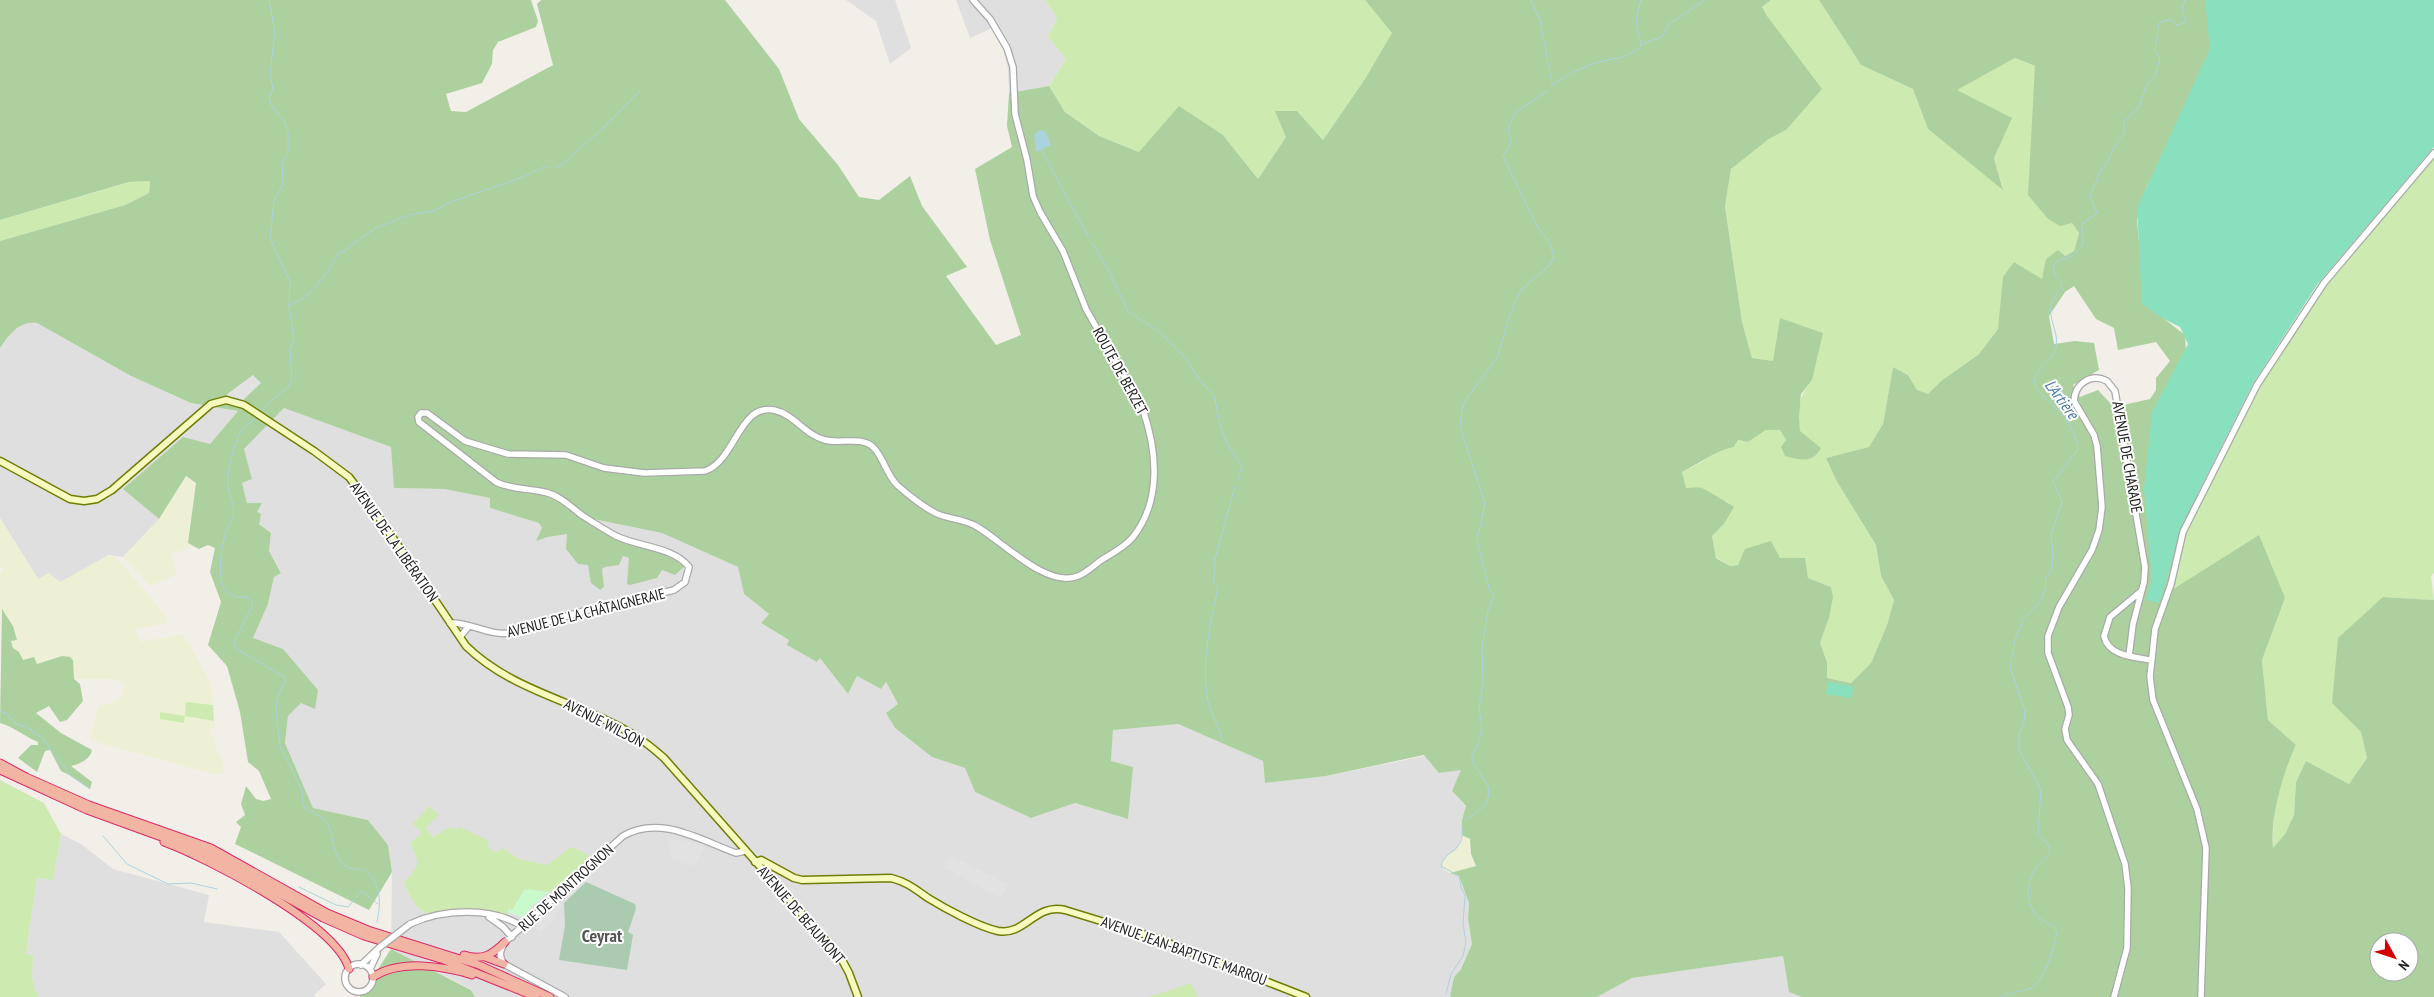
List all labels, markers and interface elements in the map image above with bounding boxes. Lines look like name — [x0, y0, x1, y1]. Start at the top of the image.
street label: ROUTE DE BERZET — [1089, 324, 1152, 418]
water label: L'Artière — [2041, 375, 2084, 424]
street label: AVENUE DE CHARADE — [2108, 400, 2147, 514]
street label: AVENUE DE LA LIBÉRATION — [346, 478, 443, 605]
street label: AVENUE DE LA CHÂTAIGNERAIE — [505, 584, 667, 641]
street label: AVENUE WILSON — [561, 694, 648, 751]
street label: RUE DE MONTROGNON — [514, 840, 617, 935]
street label: AVENUE DE BEAUMONT — [754, 862, 849, 968]
street label: AVENUE JEAN-BAPTISTE MARROU — [1099, 912, 1270, 989]
district label: Ceyrat — [582, 924, 623, 947]
north arrow — [2369, 932, 2419, 982]
text: N — [2395, 957, 2413, 974]

